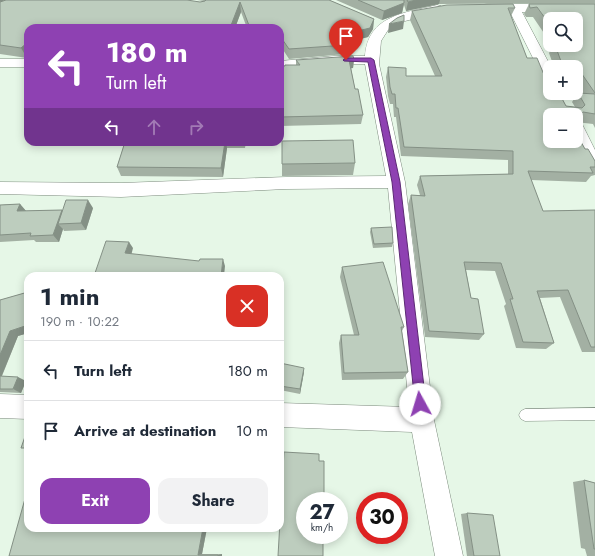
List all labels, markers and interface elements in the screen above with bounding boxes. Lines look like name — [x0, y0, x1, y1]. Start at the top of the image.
map controls — [543, 12, 583, 148]
button: search — [543, 12, 583, 52]
pin — [329, 19, 363, 60]
icon: arrive — [335, 25, 357, 47]
text: 180 m — [106, 32, 188, 73]
icon: left — [40, 40, 92, 92]
button: + — [543, 60, 583, 100]
text: Turn left — [106, 70, 166, 96]
button: − — [543, 108, 583, 148]
icon: left — [101, 116, 123, 138]
icon: ahead — [143, 116, 165, 138]
icon: right — [185, 116, 207, 138]
text: 1 min — [40, 279, 100, 314]
button: close — [226, 285, 268, 327]
text: 190 m · 10:22 — [40, 312, 119, 331]
icon: left — [40, 360, 62, 382]
text: Turn left — [74, 360, 132, 382]
text: 180 m — [228, 360, 268, 382]
position arrow — [399, 383, 441, 425]
icon: arrive — [40, 420, 62, 442]
text: Arrive at destination — [74, 420, 216, 442]
text: 10 m — [236, 420, 268, 442]
button: Exit — [40, 478, 150, 524]
button: Share — [158, 478, 268, 524]
speed limit sign: 30 — [356, 492, 408, 544]
text: 27 — [309, 498, 335, 527]
text: km/h — [311, 520, 333, 535]

